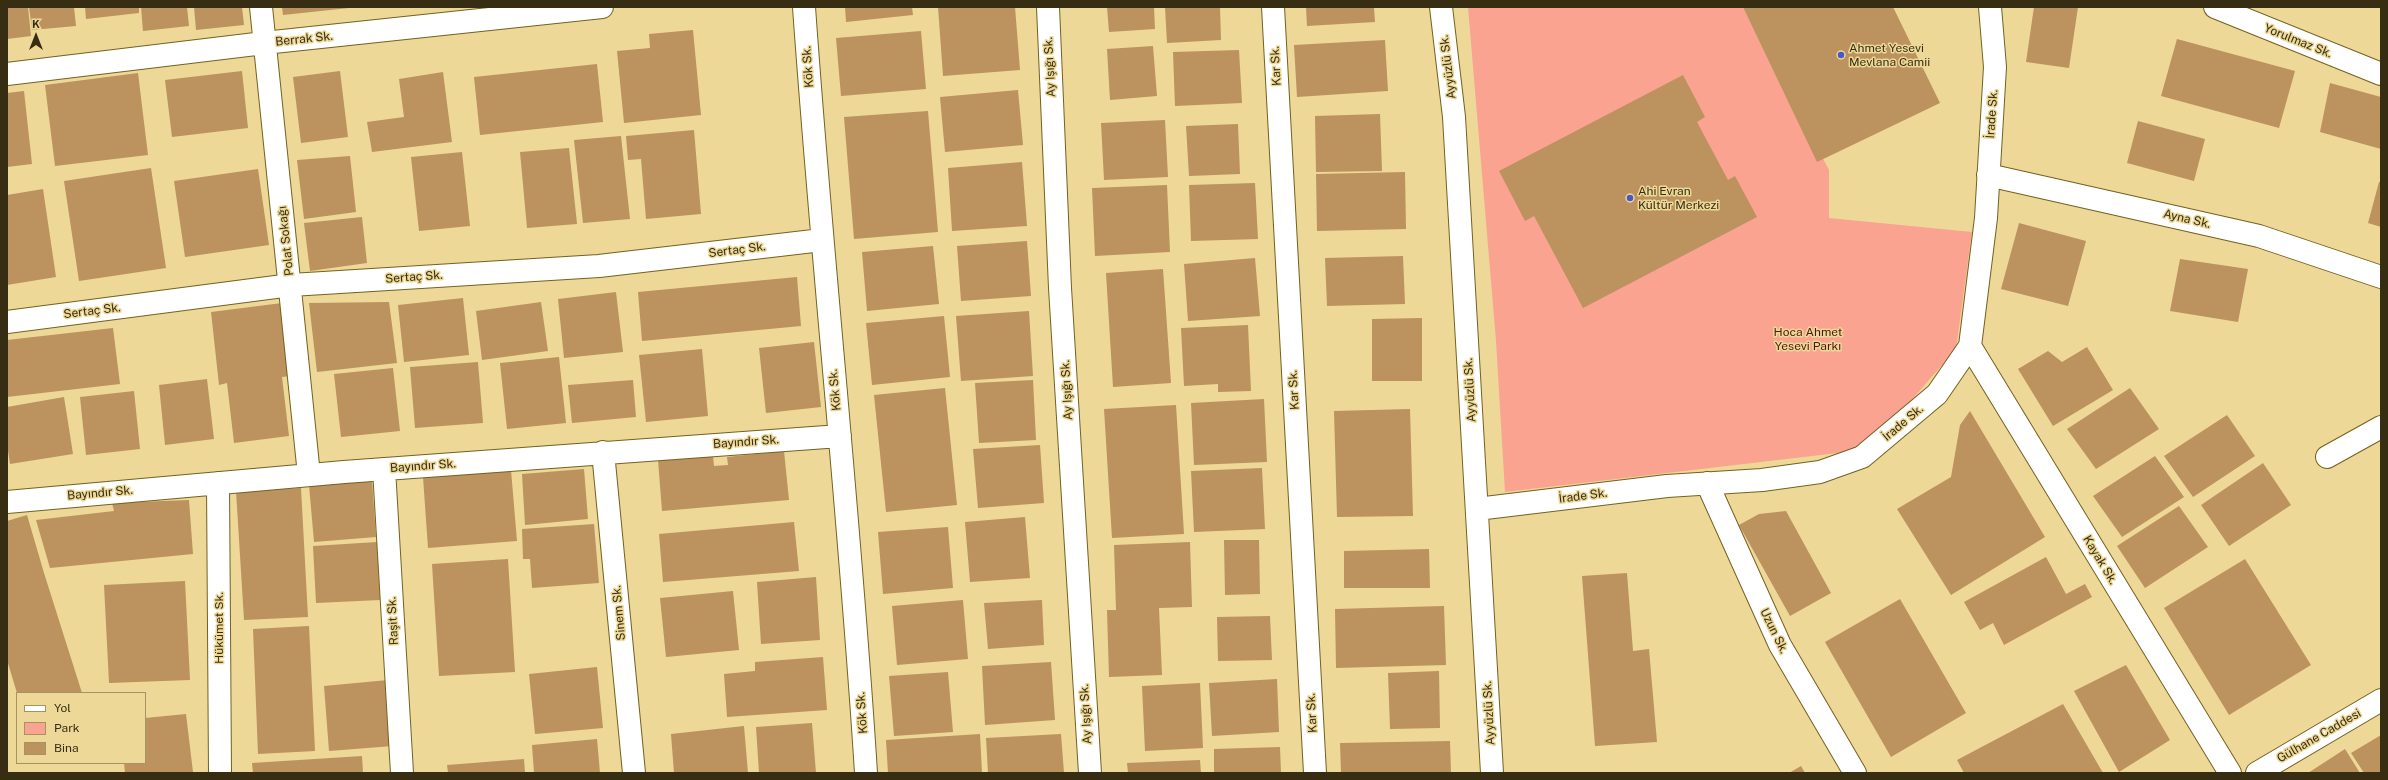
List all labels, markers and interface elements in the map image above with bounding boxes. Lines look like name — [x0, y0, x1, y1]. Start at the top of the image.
north arrow — [16, 16, 56, 56]
text: K — [32, 18, 40, 30]
street label: Yorulmaz Sk. — [2262, 21, 2334, 61]
street label: Berrak Sk. — [274, 29, 334, 49]
street label: Ayyüzlü Sk. — [1437, 34, 1459, 100]
street label: Ay Işığı Sk. — [1041, 37, 1059, 97]
place label: Ahmet Yesevi Mevlana Camii — [1849, 41, 1930, 69]
street label: Kök Sk. — [799, 46, 817, 88]
street label: Kar Sk. — [1268, 46, 1284, 86]
marker: Ahmet Yesevi Mevlana Camii — [1836, 50, 1846, 60]
street label: İrade Sk. — [1983, 89, 2001, 139]
place label: Ahi Evran Kültür Merkezi — [1638, 184, 1719, 212]
marker: Ahi Evran Kültür Merkezi — [1625, 193, 1635, 203]
street label: Polat Sokağı — [275, 205, 297, 277]
street label: Ayna Sk. — [2162, 207, 2212, 231]
street label: Sertaç Sk. — [708, 239, 766, 261]
street label: Sertaç Sk. — [385, 268, 443, 286]
street label: Sertaç Sk. — [63, 300, 121, 322]
park label: Hoca Ahmet Yesevi Parkı — [1774, 325, 1842, 353]
street label: Ayyüzlü Sk. — [1461, 358, 1479, 422]
street label: Ay Işığı Sk. — [1058, 360, 1076, 420]
street label: Kök Sk. — [826, 369, 844, 411]
street label: Kar Sk. — [1286, 370, 1302, 410]
street label: İrade Sk. — [1880, 402, 1926, 444]
street label: Bayındır Sk. — [713, 433, 779, 451]
street label: Bayındır Sk. — [390, 457, 456, 475]
street label: Bayındır Sk. — [66, 483, 134, 503]
street label: İrade Sk. — [1558, 486, 1608, 506]
street label: Kayak Sk. — [2080, 533, 2120, 587]
street label: Sinem Sk. — [609, 585, 629, 641]
street label: Hükümet Sk. — [212, 592, 226, 664]
street label: Raşit Sk. — [385, 596, 401, 646]
street label: Uzun Sk. — [1757, 606, 1791, 656]
street label: Ayyüzlü Sk. — [1480, 681, 1498, 745]
street label: Ay Işığı Sk. — [1077, 684, 1095, 744]
legend — [16, 692, 146, 764]
street label: Kök Sk. — [853, 692, 871, 734]
street label: Kar Sk. — [1304, 693, 1320, 733]
text: Yol — [54, 701, 71, 715]
street label: Gülhane Caddesi — [2274, 706, 2364, 766]
text: Park — [54, 721, 80, 735]
text: Bina — [54, 741, 79, 755]

